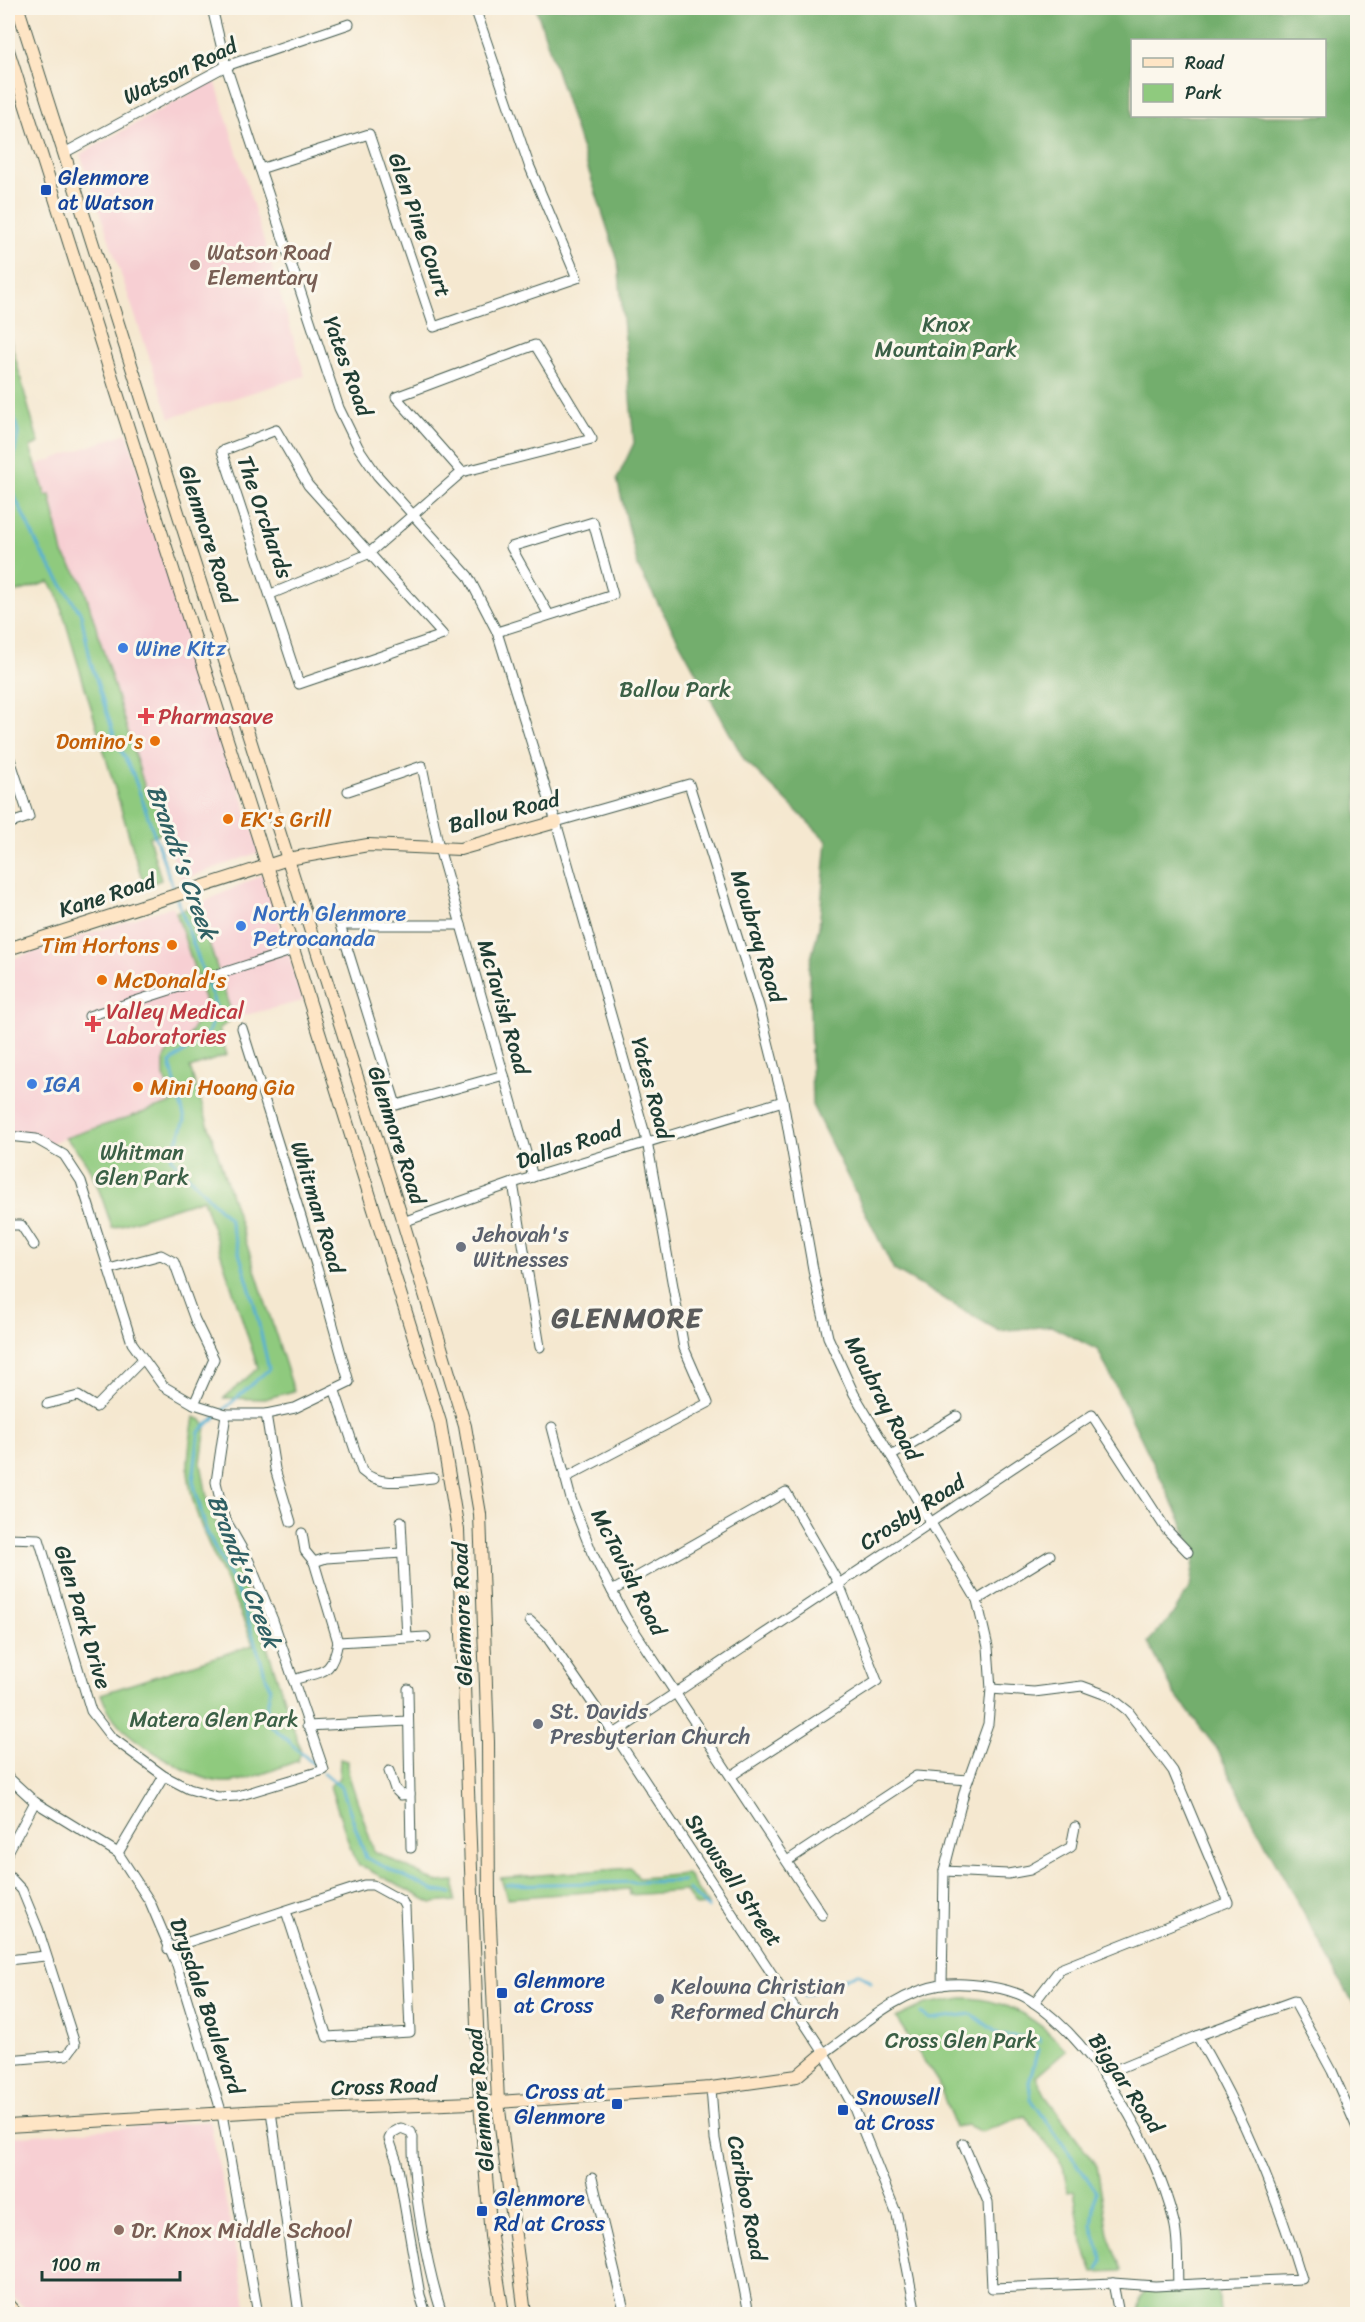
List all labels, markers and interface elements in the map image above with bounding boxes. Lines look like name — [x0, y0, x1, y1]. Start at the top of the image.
street label: Watson Road — [116, 26, 245, 116]
legend — [1131, 39, 1326, 117]
text: Road — [1185, 47, 1225, 79]
text: Park — [1185, 77, 1222, 109]
street label: Glen Pine Court — [377, 147, 463, 303]
place label: Glenmore at Watson — [58, 158, 154, 222]
marker: Glenmore at Watson — [39, 183, 53, 197]
place label: Watson Road Elementary — [207, 233, 332, 297]
marker: Watson Road Elementary — [188, 258, 202, 272]
park label: Knox Mountain Park — [875, 305, 1017, 369]
street label: Yates Road — [312, 310, 385, 423]
street label: The Orchards — [226, 450, 305, 585]
street label: Glenmore Road — [167, 460, 249, 610]
place label: Wine Kitz — [135, 629, 227, 668]
marker: Wine Kitz — [116, 641, 130, 655]
park label: Ballou Park — [619, 670, 731, 709]
place label: Pharmasave — [158, 697, 274, 736]
marker: Pharmasave — [139, 709, 153, 723]
place label: Domino's — [56, 722, 143, 761]
marker: Domino's — [148, 734, 162, 748]
water label: Brandt's Creek — [135, 779, 230, 948]
street label: Ballou Road — [444, 779, 565, 845]
place label: EK's Grill — [240, 800, 332, 839]
marker: EK's Grill — [221, 812, 235, 826]
street label: Kane Road — [53, 861, 162, 929]
street label: Moubray Road — [719, 865, 797, 1009]
place label: North Glenmore Petrocanada — [253, 894, 407, 958]
marker: North Glenmore Petrocanada — [234, 919, 248, 933]
place label: Tim Hortons — [42, 926, 161, 965]
street label: McTavish Road — [466, 935, 542, 1081]
marker: Tim Hortons — [165, 938, 179, 952]
place label: McDonald's — [114, 961, 227, 1000]
marker: McDonald's — [95, 973, 109, 987]
place label: Valley Medical Laboratories — [106, 992, 245, 1056]
marker: Valley Medical Laboratories — [84, 1015, 102, 1033]
street label: Yates Road — [620, 1032, 685, 1145]
street label: Glenmore Road — [356, 1061, 438, 1211]
place label: IGA — [43, 1065, 81, 1104]
place label: Mini Hoang Gia — [150, 1068, 295, 1107]
marker: IGA — [25, 1077, 39, 1091]
marker: Mini Hoang Gia — [131, 1080, 145, 1094]
street label: Dallas Road — [511, 1109, 628, 1180]
park label: Whitman Glen Park — [95, 1133, 189, 1197]
street label: Whitman Road — [279, 1136, 357, 1279]
place label: Jehovah's Witnesses — [472, 1215, 570, 1279]
marker: Jehovah's Witnesses — [454, 1240, 468, 1254]
district label: GLENMORE — [552, 1293, 703, 1342]
street label: Moubray Road — [834, 1328, 933, 1469]
street label: Crosby Road — [851, 1462, 974, 1561]
water label: Brandt's Creek — [195, 1488, 294, 1657]
street label: McTavish Road — [580, 1501, 679, 1644]
street label: Glen Park Drive — [43, 1540, 123, 1694]
street label: Glenmore Road — [440, 1540, 484, 1687]
place label: St. Davids Presbyterian Church — [550, 1692, 750, 1756]
park label: Matera Glen Park — [129, 1700, 299, 1739]
marker: St. Davids Presbyterian Church — [531, 1717, 545, 1731]
street label: Snowsell Street — [675, 1805, 794, 1955]
street label: Drysdale Boulevard — [159, 1912, 256, 2101]
place label: Glenmore at Cross — [514, 1961, 605, 2025]
place label: Kelowna Christian Reformed Church — [671, 1967, 845, 2031]
marker: Glenmore at Cross — [495, 1986, 509, 2000]
marker: Kelowna Christian Reformed Church — [652, 1992, 666, 2006]
park label: Cross Glen Park — [885, 2021, 1037, 2060]
street label: Biggar Road — [1078, 2024, 1175, 2143]
street label: Glenmore Road — [454, 2025, 506, 2173]
street label: Cross Road — [330, 2065, 439, 2107]
place label: Cross at Glenmore — [514, 2072, 605, 2136]
place label: Snowsell at Cross — [855, 2078, 941, 2142]
marker: Cross at Glenmore — [610, 2097, 624, 2111]
marker: Snowsell at Cross — [836, 2103, 850, 2117]
street label: Cariboo Road — [716, 2132, 778, 2265]
place label: Glenmore Rd at Cross — [494, 2179, 606, 2243]
marker: Glenmore Rd at Cross — [475, 2204, 489, 2218]
place label: Dr. Knox Middle School — [131, 2211, 352, 2250]
marker: Dr. Knox Middle School — [112, 2223, 126, 2237]
scale bar — [42, 2244, 180, 2282]
text: 100 m — [51, 2249, 100, 2281]

